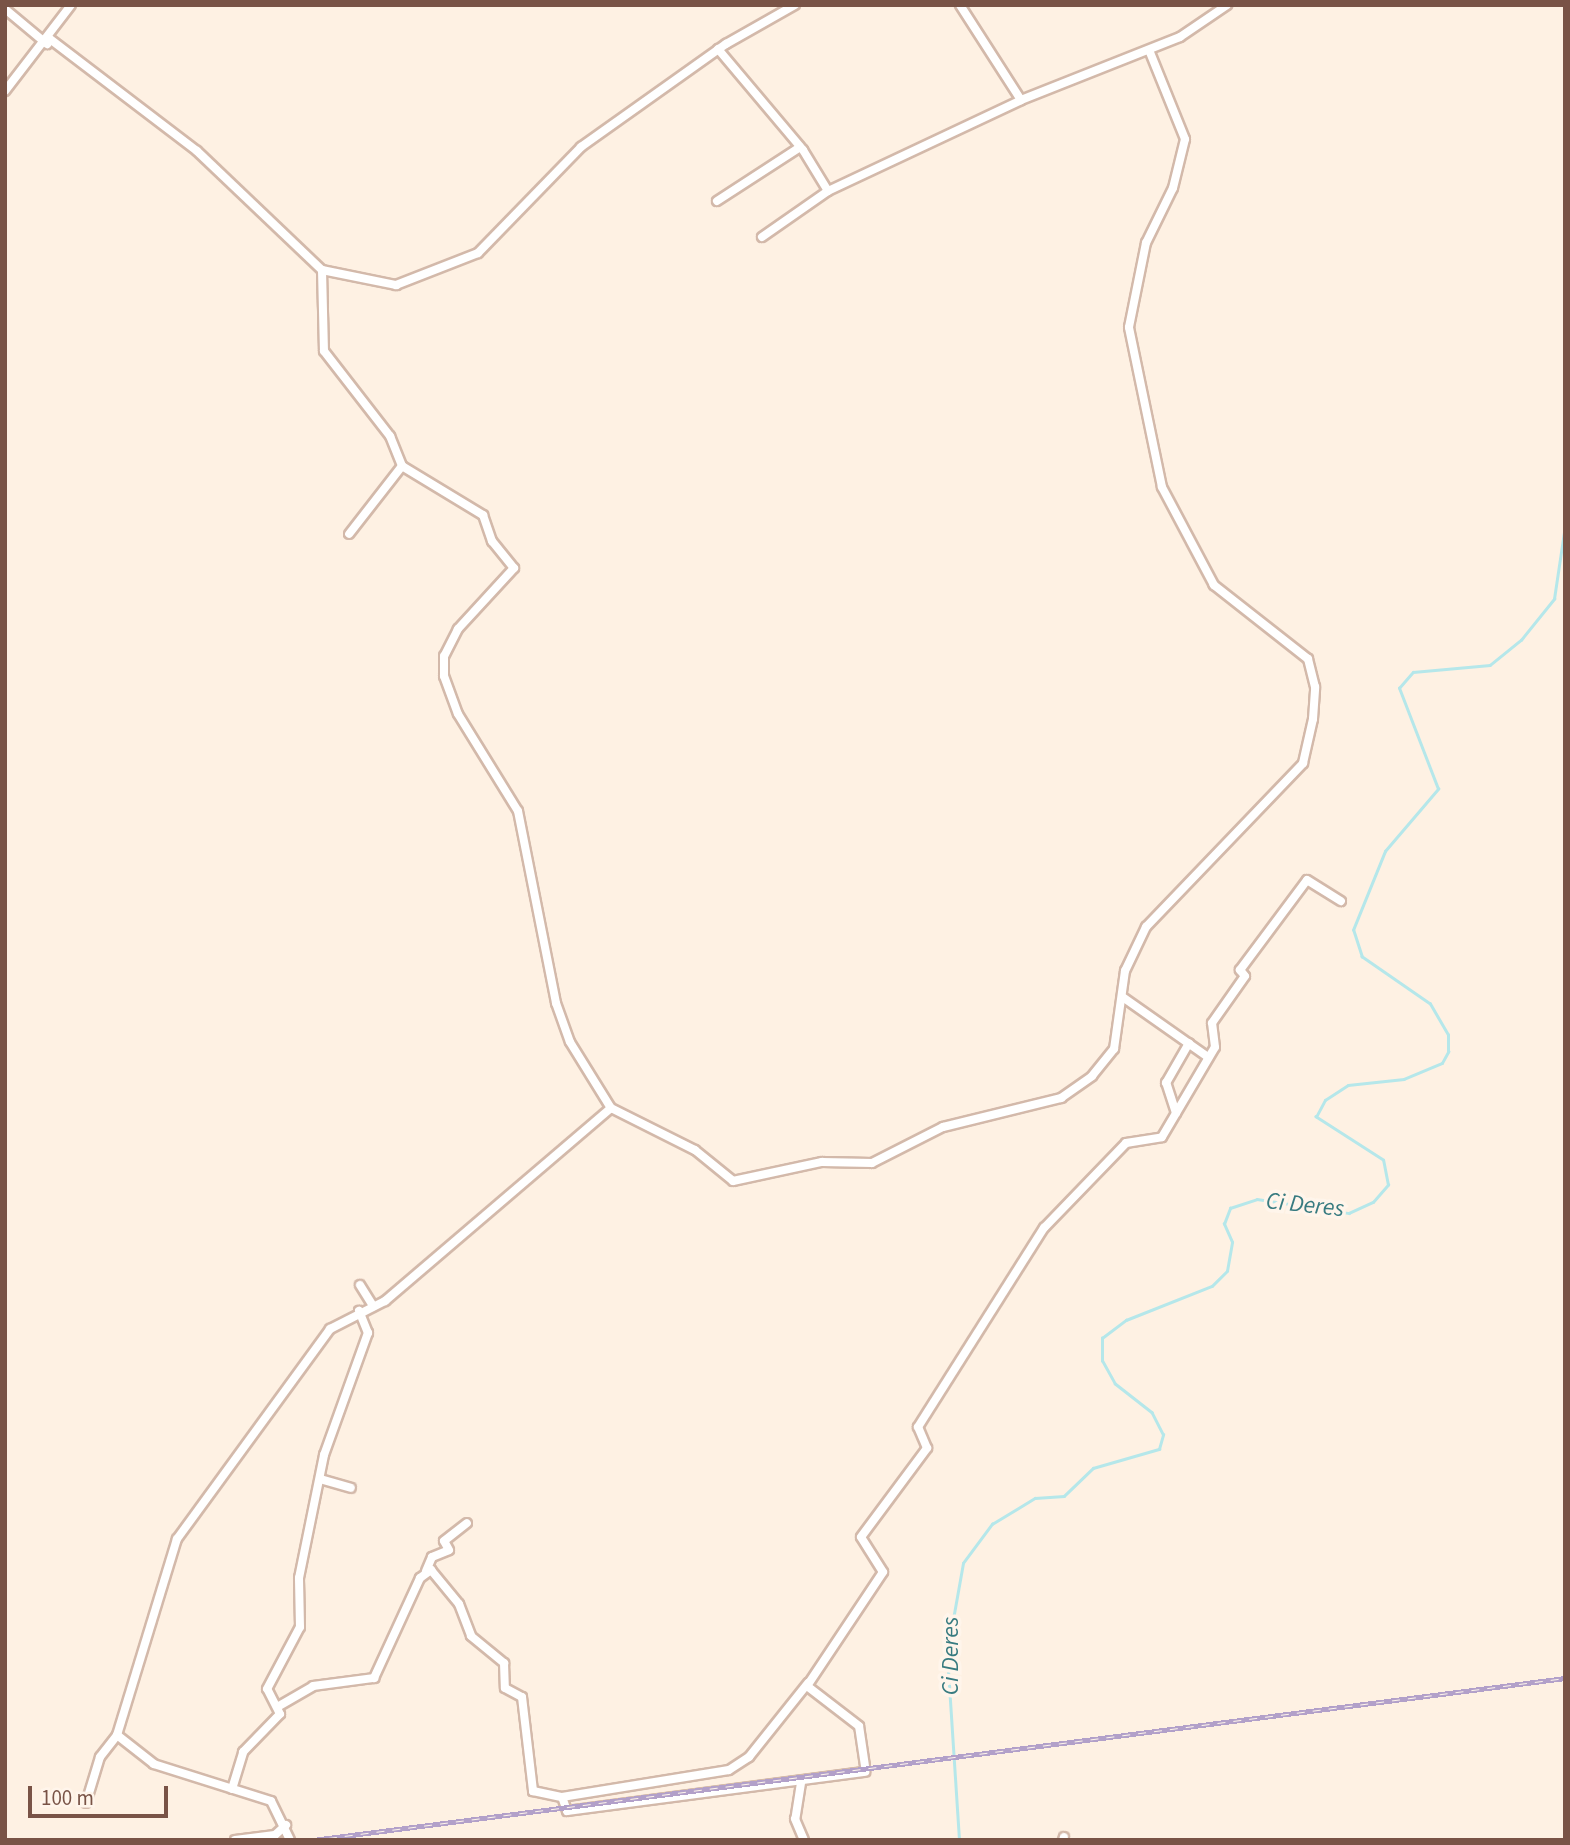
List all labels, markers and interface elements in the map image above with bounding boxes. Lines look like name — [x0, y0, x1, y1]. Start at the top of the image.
water label: Ci Deres — [1264, 1187, 1346, 1223]
water label: Ci Deres — [937, 1617, 965, 1695]
scale bar — [32, 1772, 172, 1816]
text: 100 m — [41, 1783, 94, 1813]

